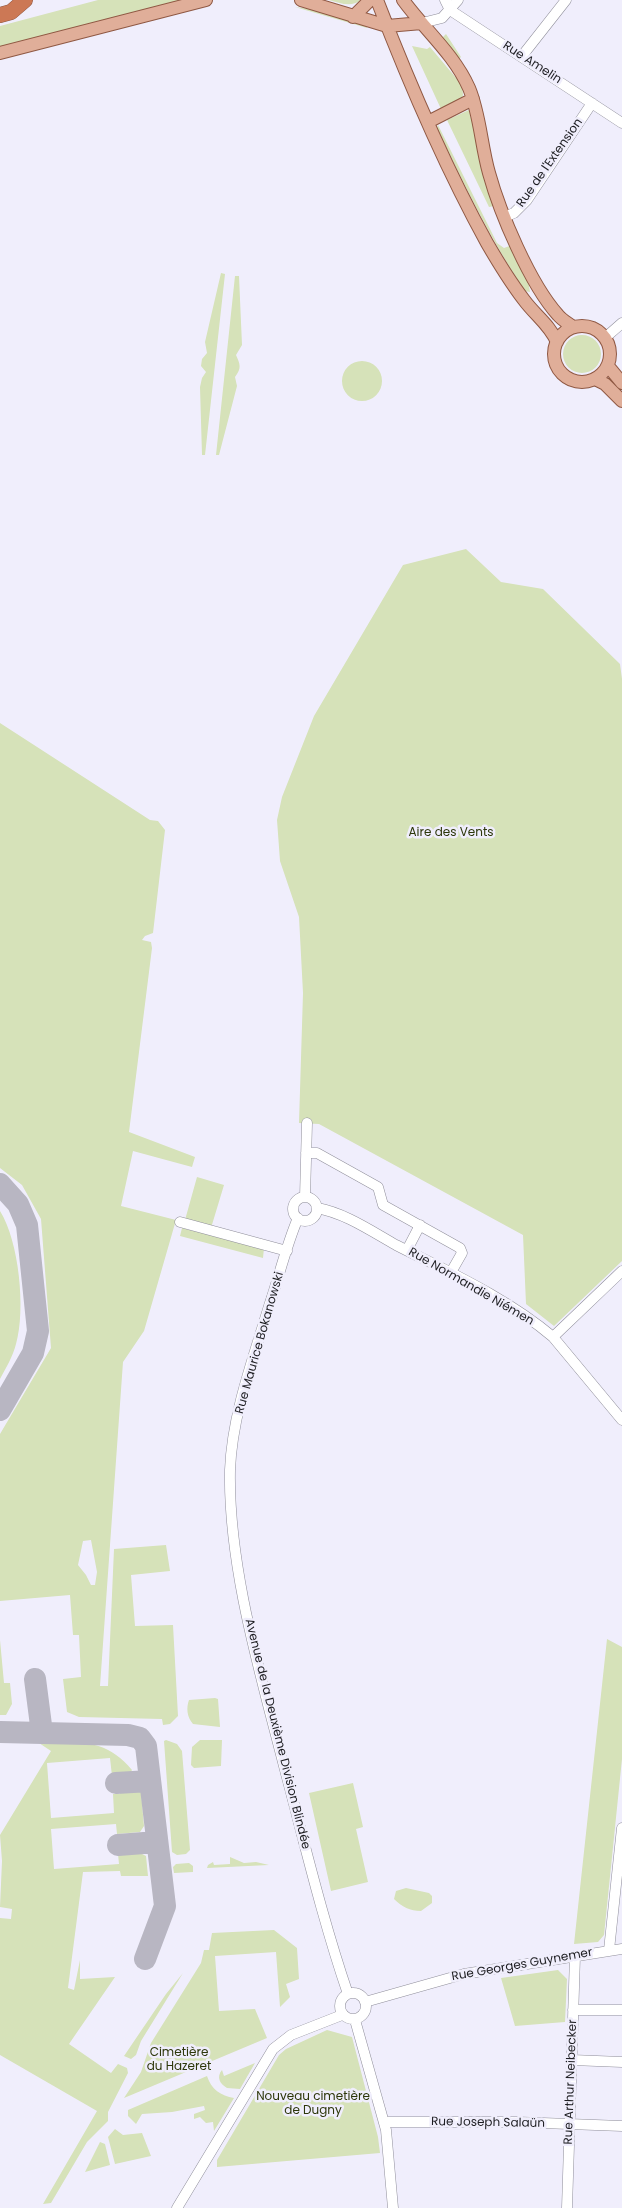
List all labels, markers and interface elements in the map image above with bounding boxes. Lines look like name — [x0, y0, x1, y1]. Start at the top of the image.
street label: Rue Amelin — [500, 39, 564, 87]
street label: Rue de l'Extension — [514, 116, 586, 210]
park label: Aire des Vents — [408, 826, 494, 840]
street label: Rue Normandie Niémen — [406, 1245, 536, 1329]
street label: Rue Maurice Bokanowski — [233, 1270, 287, 1416]
street label: Avenue de la Deuxième Division Blindée — [241, 1617, 313, 1851]
street label: Rue Georges Guynemer — [450, 1946, 594, 1984]
street label: Rue Arthur Neibecker — [562, 2019, 580, 2145]
park label: Cimetière du Hazeret — [147, 2046, 211, 2074]
park label: Nouveau cimetière de Dugny — [256, 2090, 370, 2118]
street label: Rue Joseph Salaün — [431, 2115, 545, 2131]

